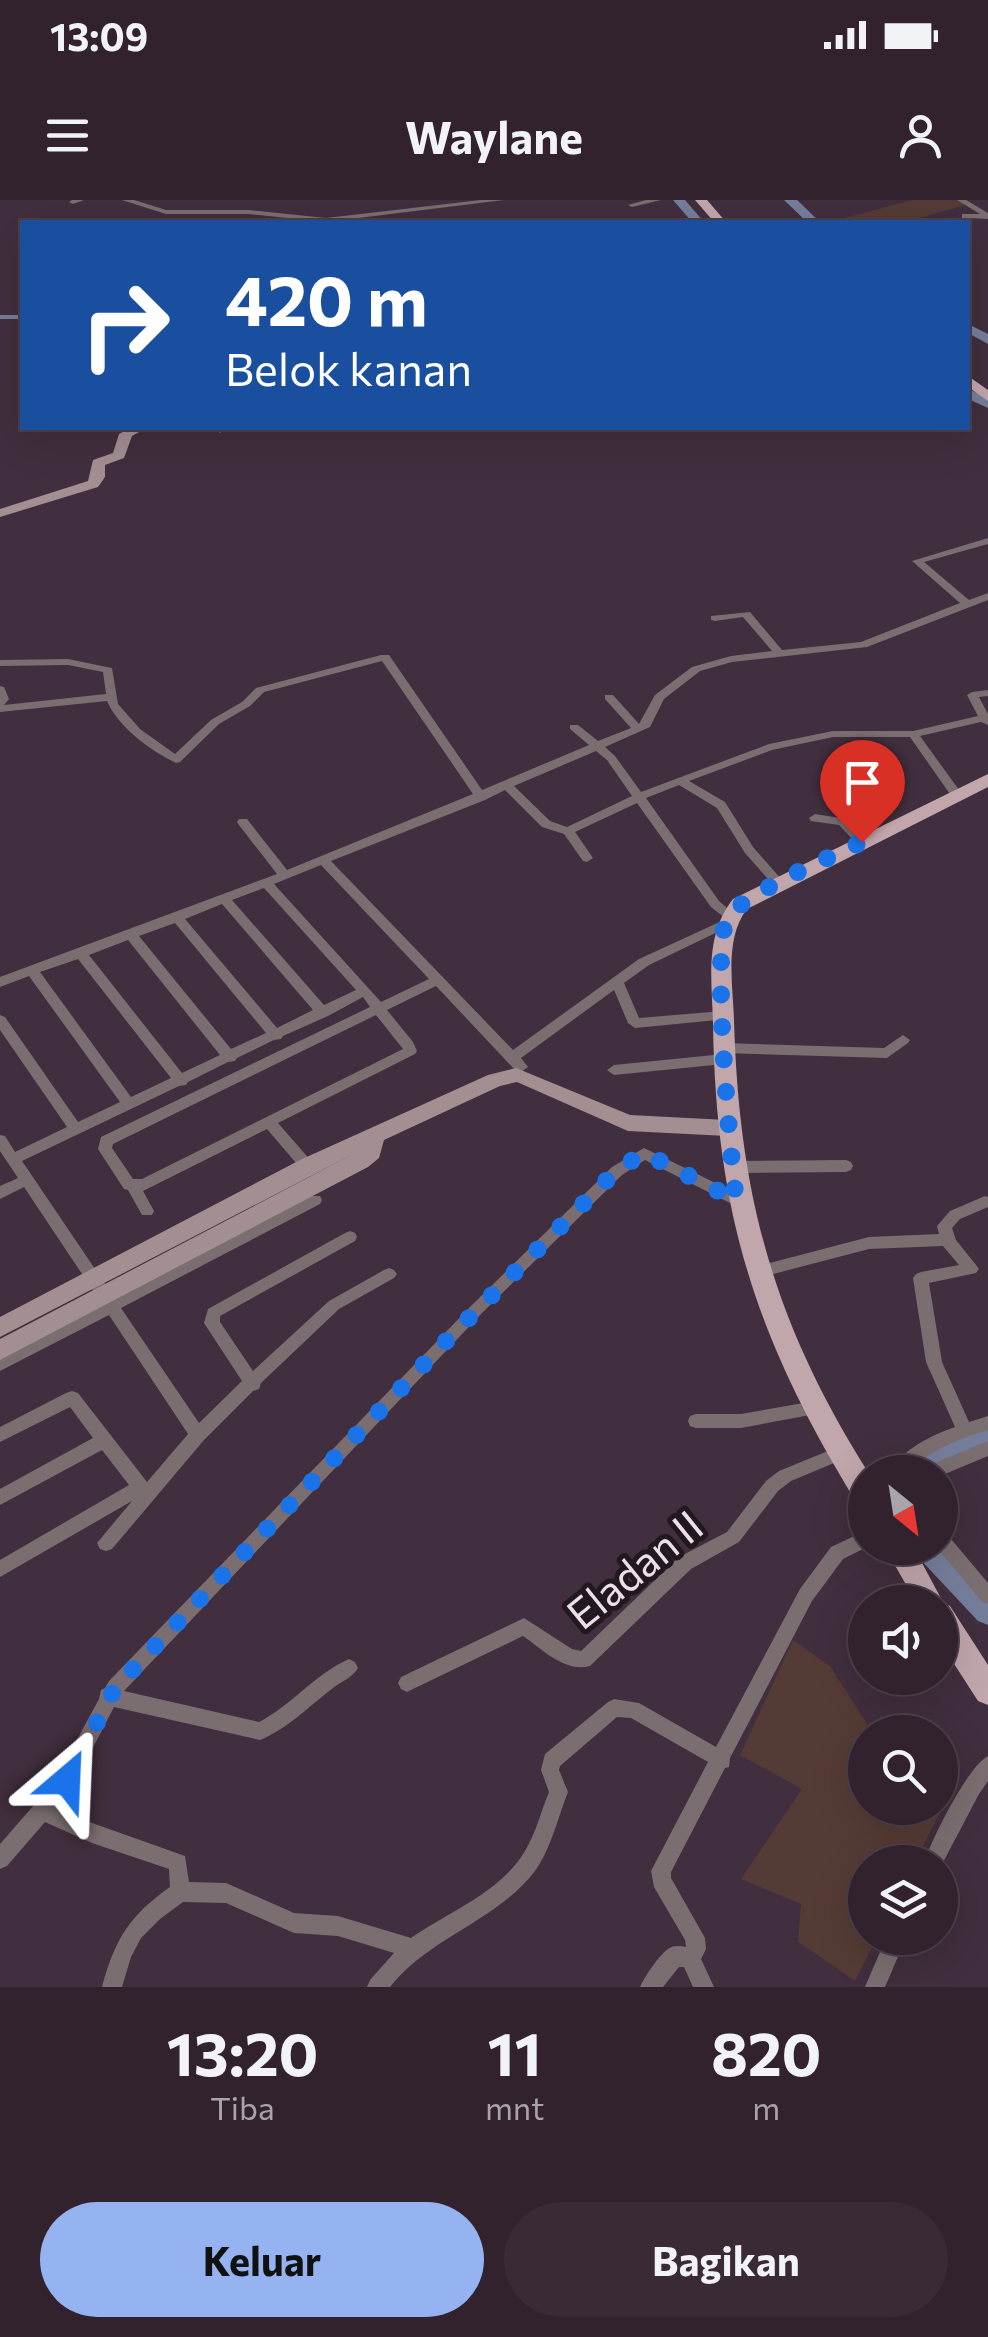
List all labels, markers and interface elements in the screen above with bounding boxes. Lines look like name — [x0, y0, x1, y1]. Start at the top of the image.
text: 13:09 — [50, 12, 148, 59]
icon: menu — [40, 108, 95, 163]
text: Waylane — [405, 108, 583, 163]
icon: person — [893, 108, 948, 163]
text: 420 m — [225, 255, 428, 340]
icon: right — [60, 260, 190, 390]
text: Belok kanan — [225, 340, 472, 395]
pin — [820, 740, 905, 843]
icon: arrive — [835, 755, 890, 810]
north arrow — [848, 1455, 958, 1565]
map controls — [848, 1455, 958, 1955]
street label: Eladan II — [555, 1498, 712, 1639]
button: sound — [848, 1585, 958, 1695]
button: search — [848, 1715, 958, 1825]
position arrow — [15, 1728, 119, 1832]
button: layers — [848, 1845, 958, 1955]
text: 13:20 — [167, 2015, 318, 2088]
text: 11 — [487, 2015, 542, 2088]
text: 820 — [711, 2015, 821, 2088]
text: Tiba — [210, 2087, 275, 2127]
text: mnt — [485, 2087, 544, 2127]
text: m — [752, 2087, 780, 2127]
button: Keluar — [40, 2202, 484, 2317]
button: Bagikan — [504, 2202, 948, 2317]

